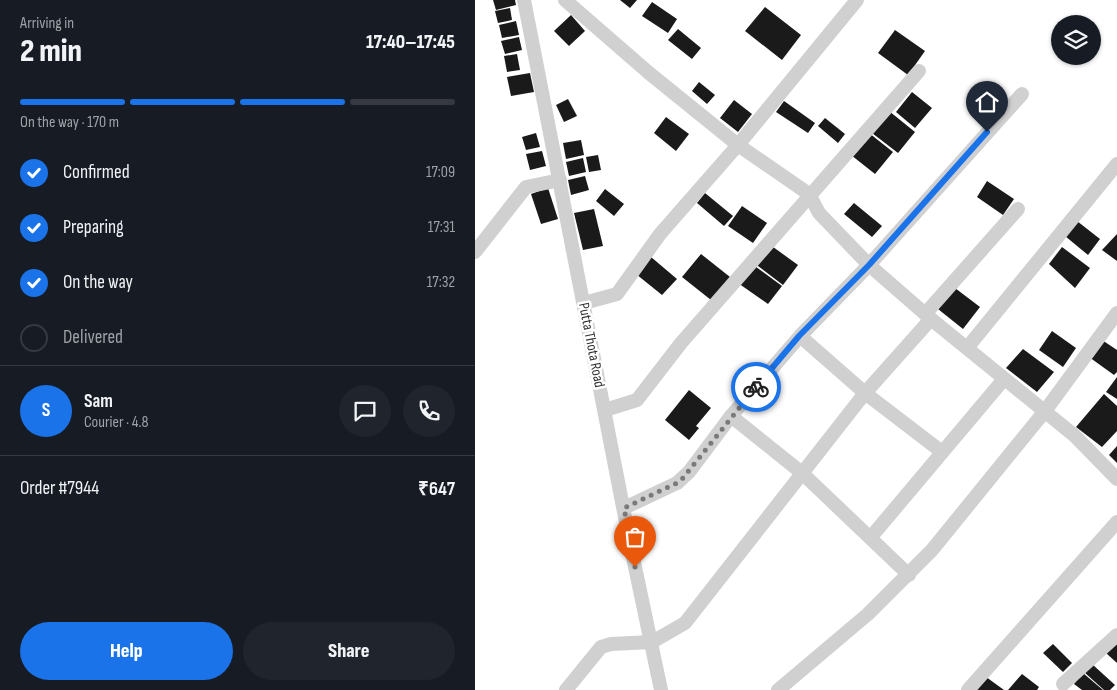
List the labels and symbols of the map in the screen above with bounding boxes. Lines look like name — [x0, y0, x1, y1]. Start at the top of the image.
pin — [966, 81, 1008, 132]
street label: Putta Thota Road — [574, 301, 609, 389]
courier — [731, 362, 781, 412]
pin — [614, 516, 656, 567]

